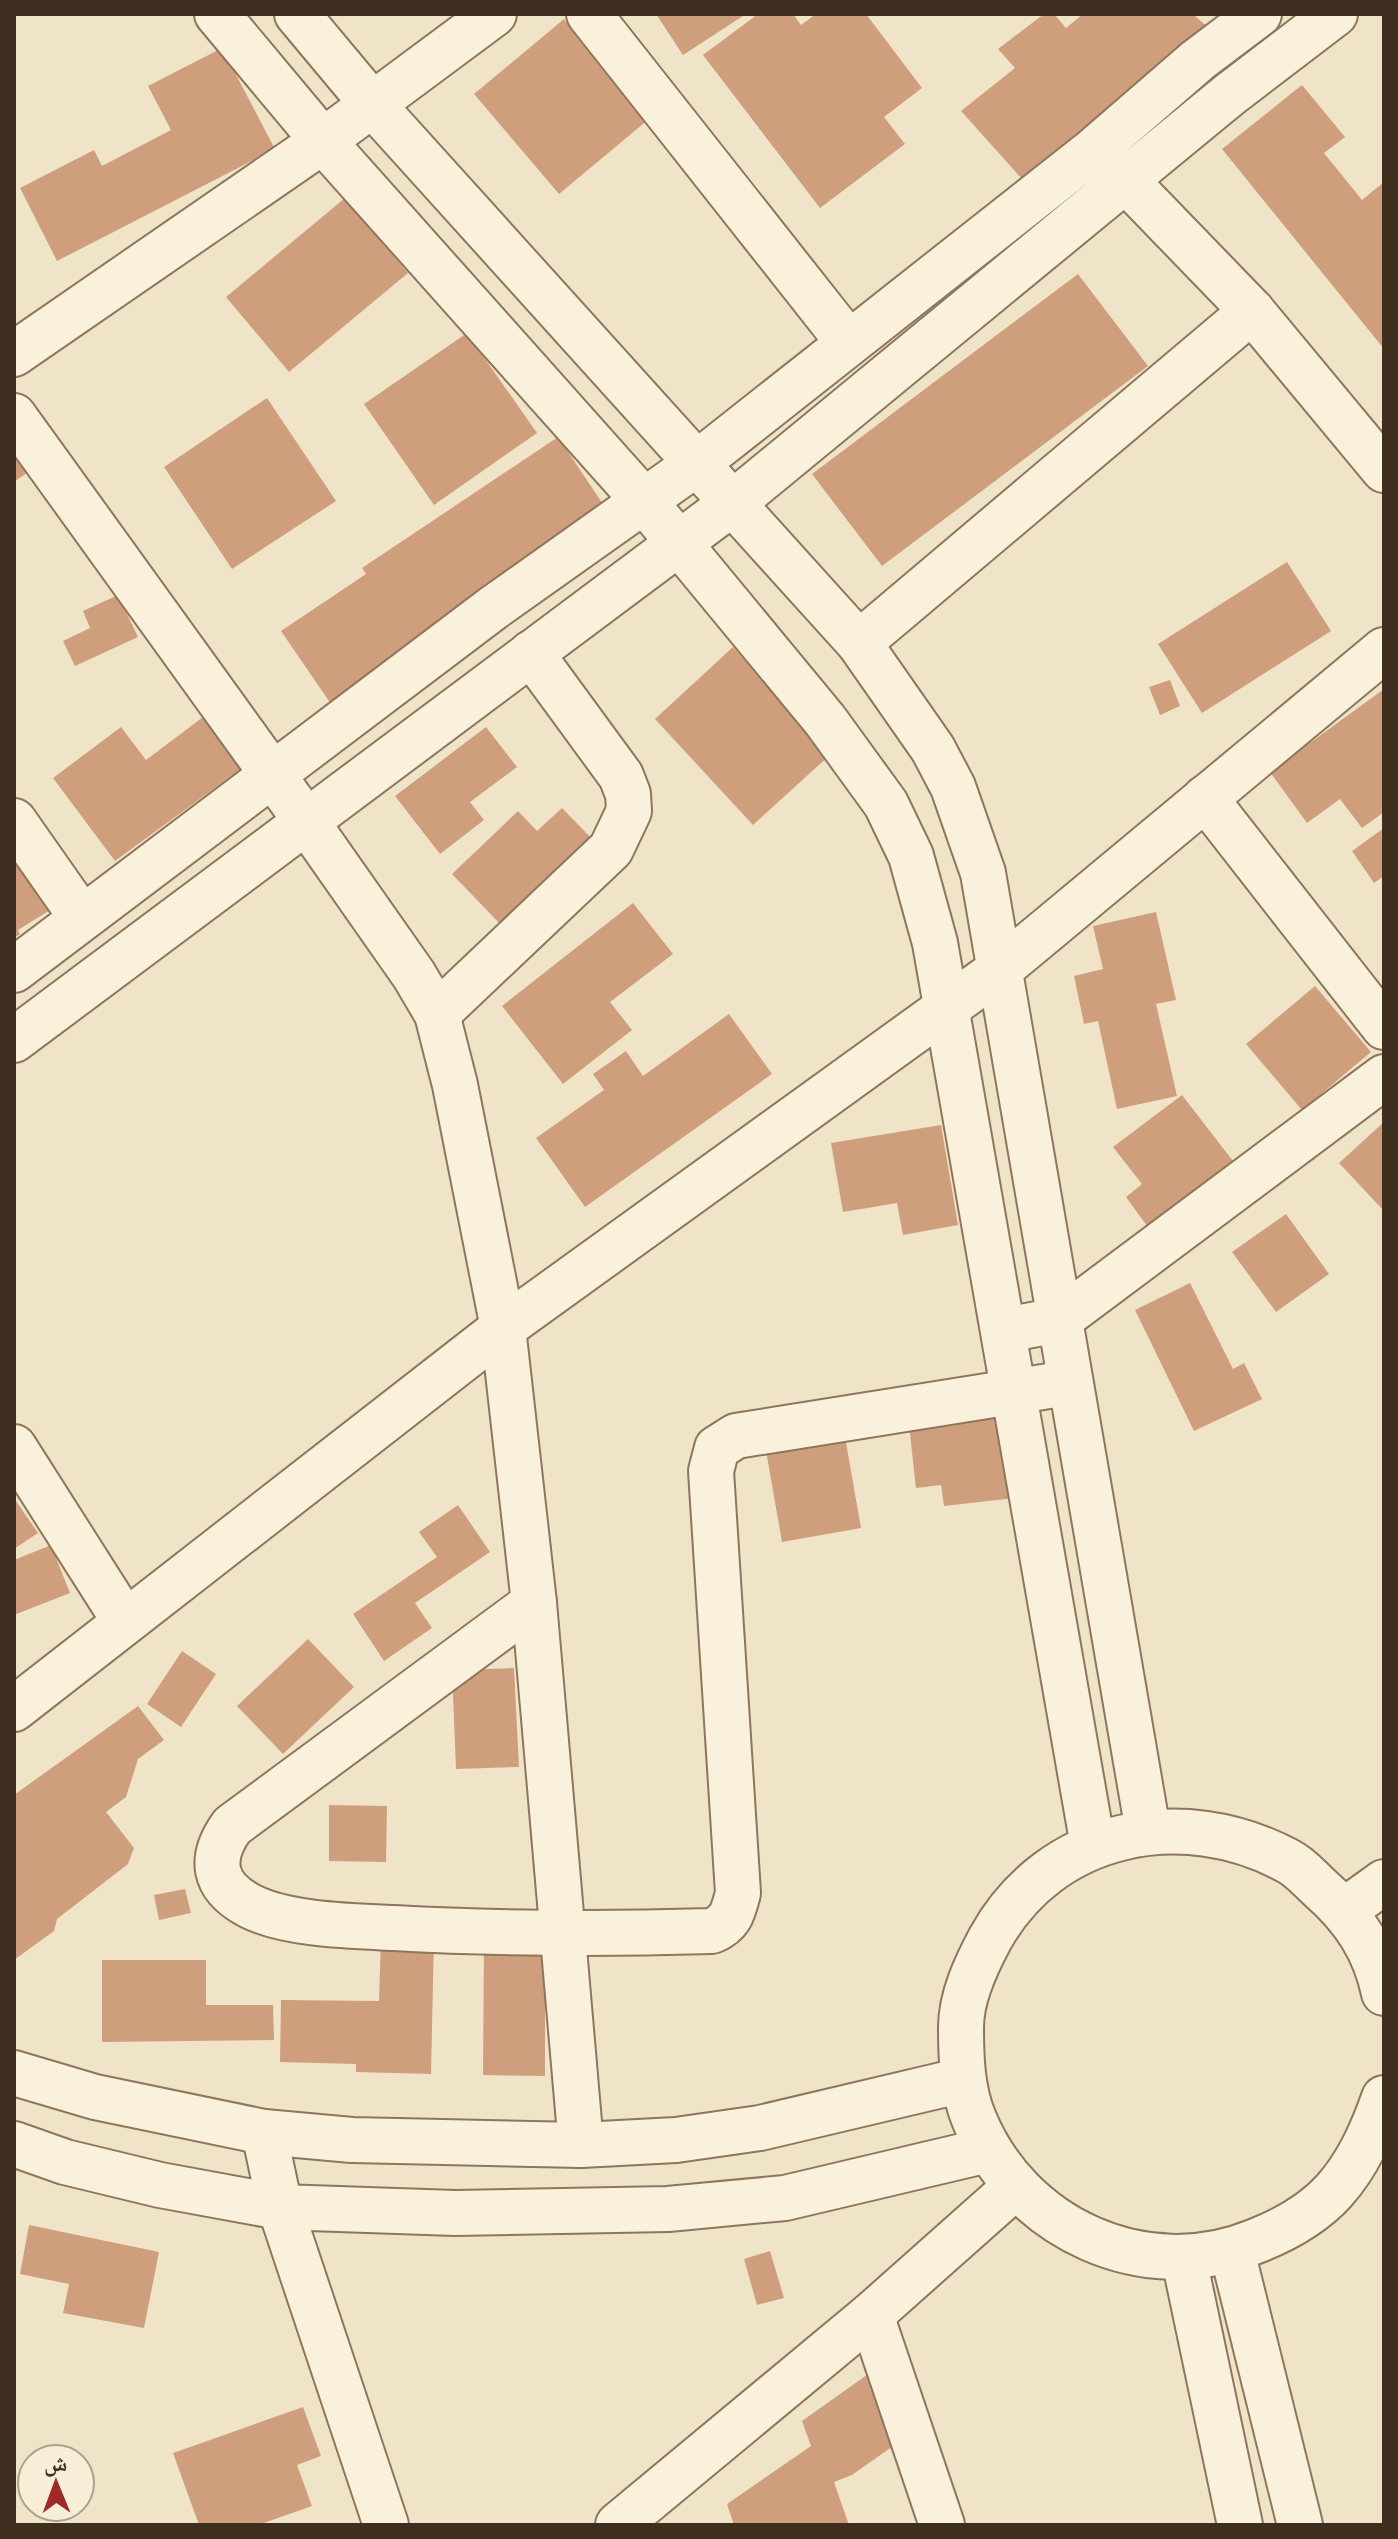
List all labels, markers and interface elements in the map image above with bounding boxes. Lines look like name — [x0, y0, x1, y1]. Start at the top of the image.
north arrow — [16, 2443, 96, 2523]
text: ش — [44, 2450, 68, 2477]

